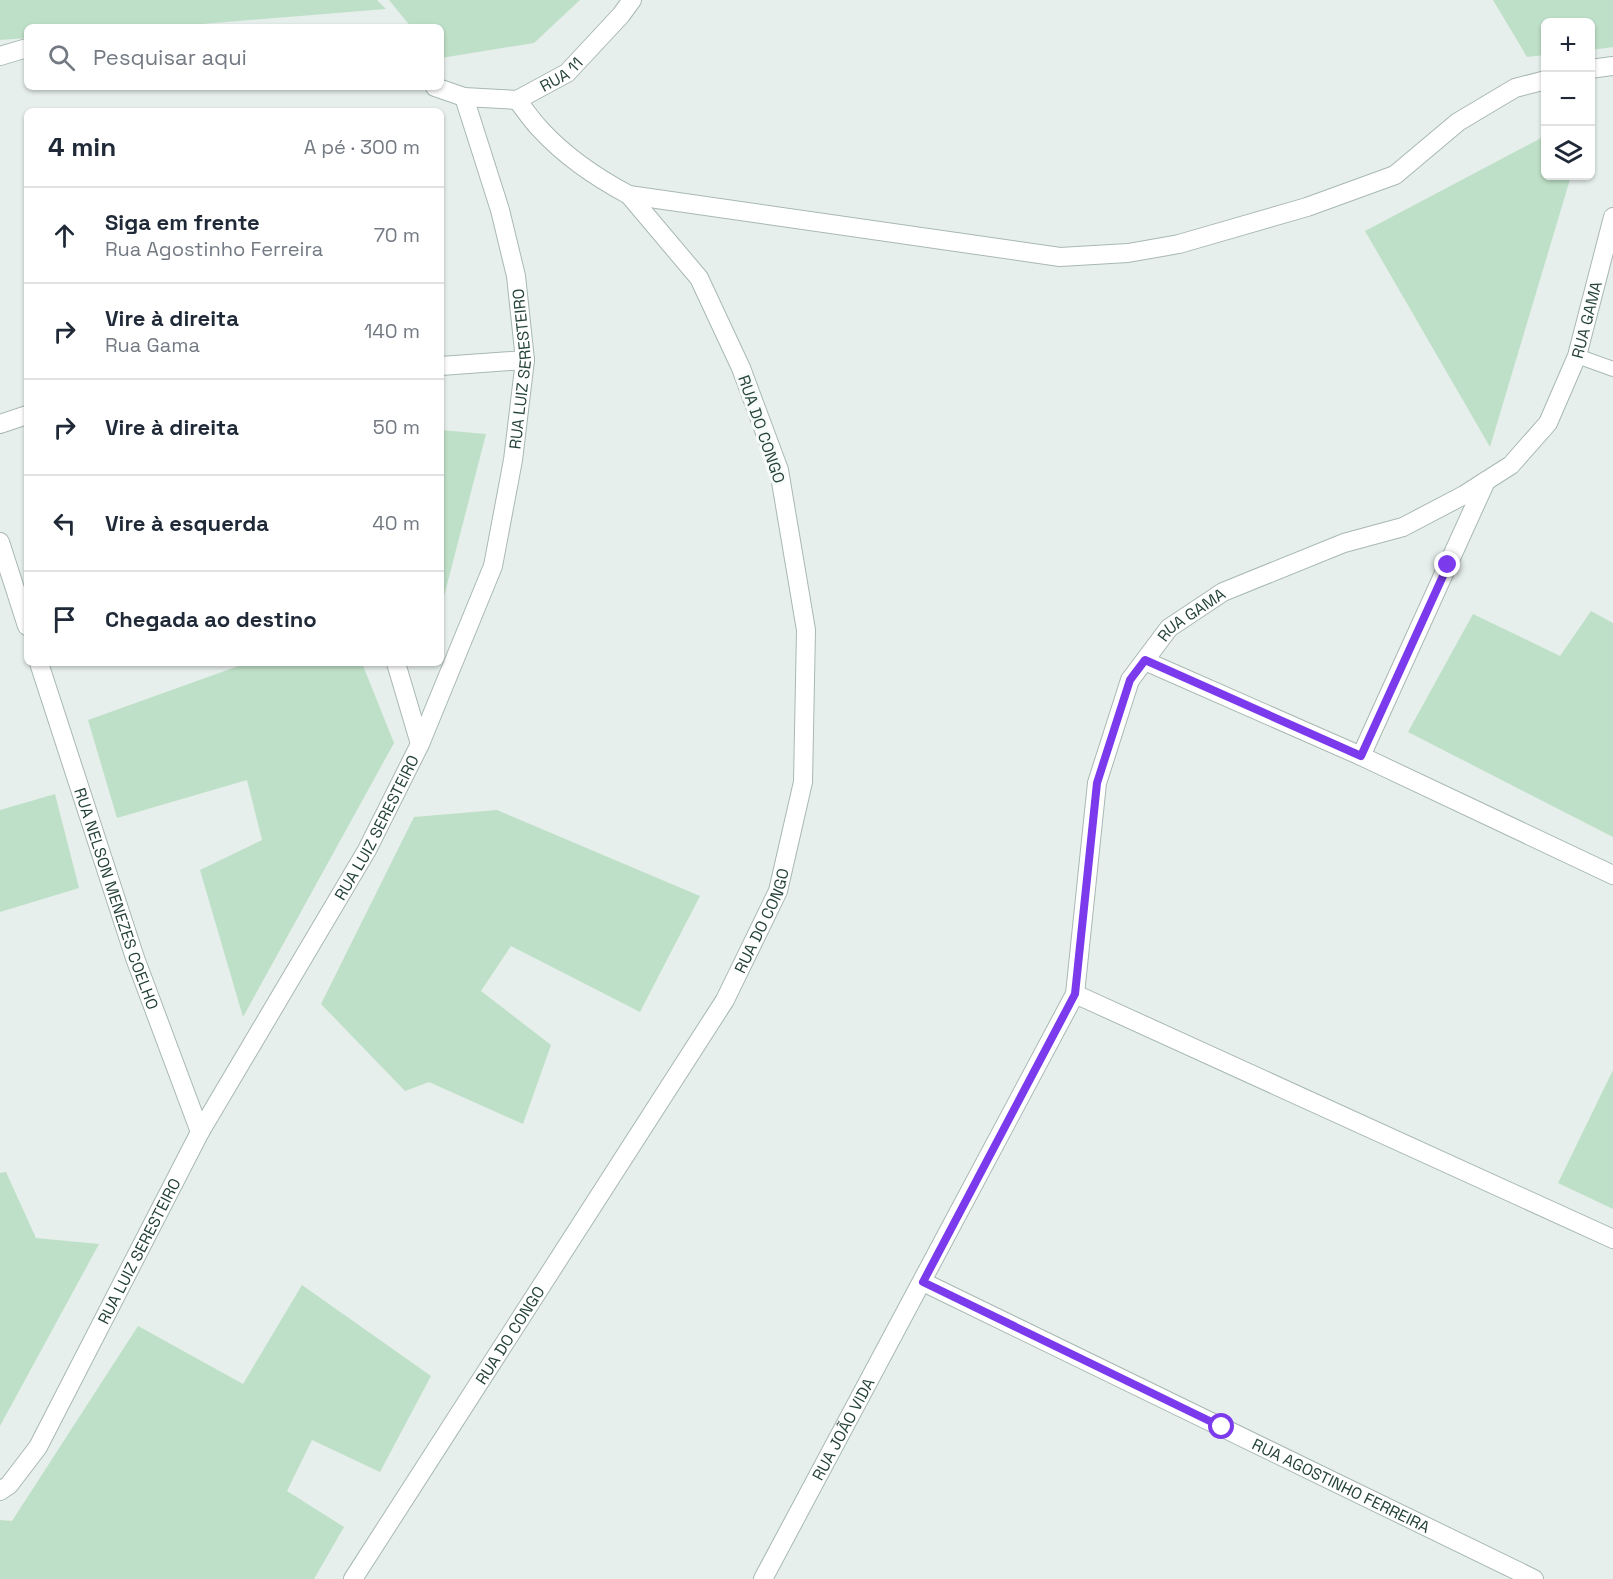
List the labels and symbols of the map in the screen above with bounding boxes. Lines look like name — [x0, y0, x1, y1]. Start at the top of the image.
street label: RUA 11 — [536, 53, 588, 97]
street label: RUA GAMA — [1567, 279, 1607, 361]
street label: RUA LUIZ SERESTEIRO — [504, 288, 536, 450]
street label: RUA DO CONGO — [733, 372, 790, 486]
route end — [1434, 551, 1460, 577]
street label: RUA GAMA — [1153, 583, 1229, 646]
street label: RUA LUIZ SERESTEIRO — [330, 751, 424, 904]
street label: RUA NELSON MENEZES COELHO — [69, 785, 163, 1013]
street label: RUA DO CONGO — [730, 866, 794, 977]
street label: RUA LUIZ SERESTEIRO — [93, 1175, 185, 1328]
street label: RUA DO CONGO — [471, 1282, 550, 1388]
street label: RUA JOÃO VIDA — [808, 1374, 879, 1484]
route start — [1208, 1413, 1234, 1439]
street label: RUA AGOSTINHO FERREIRA — [1249, 1434, 1433, 1538]

